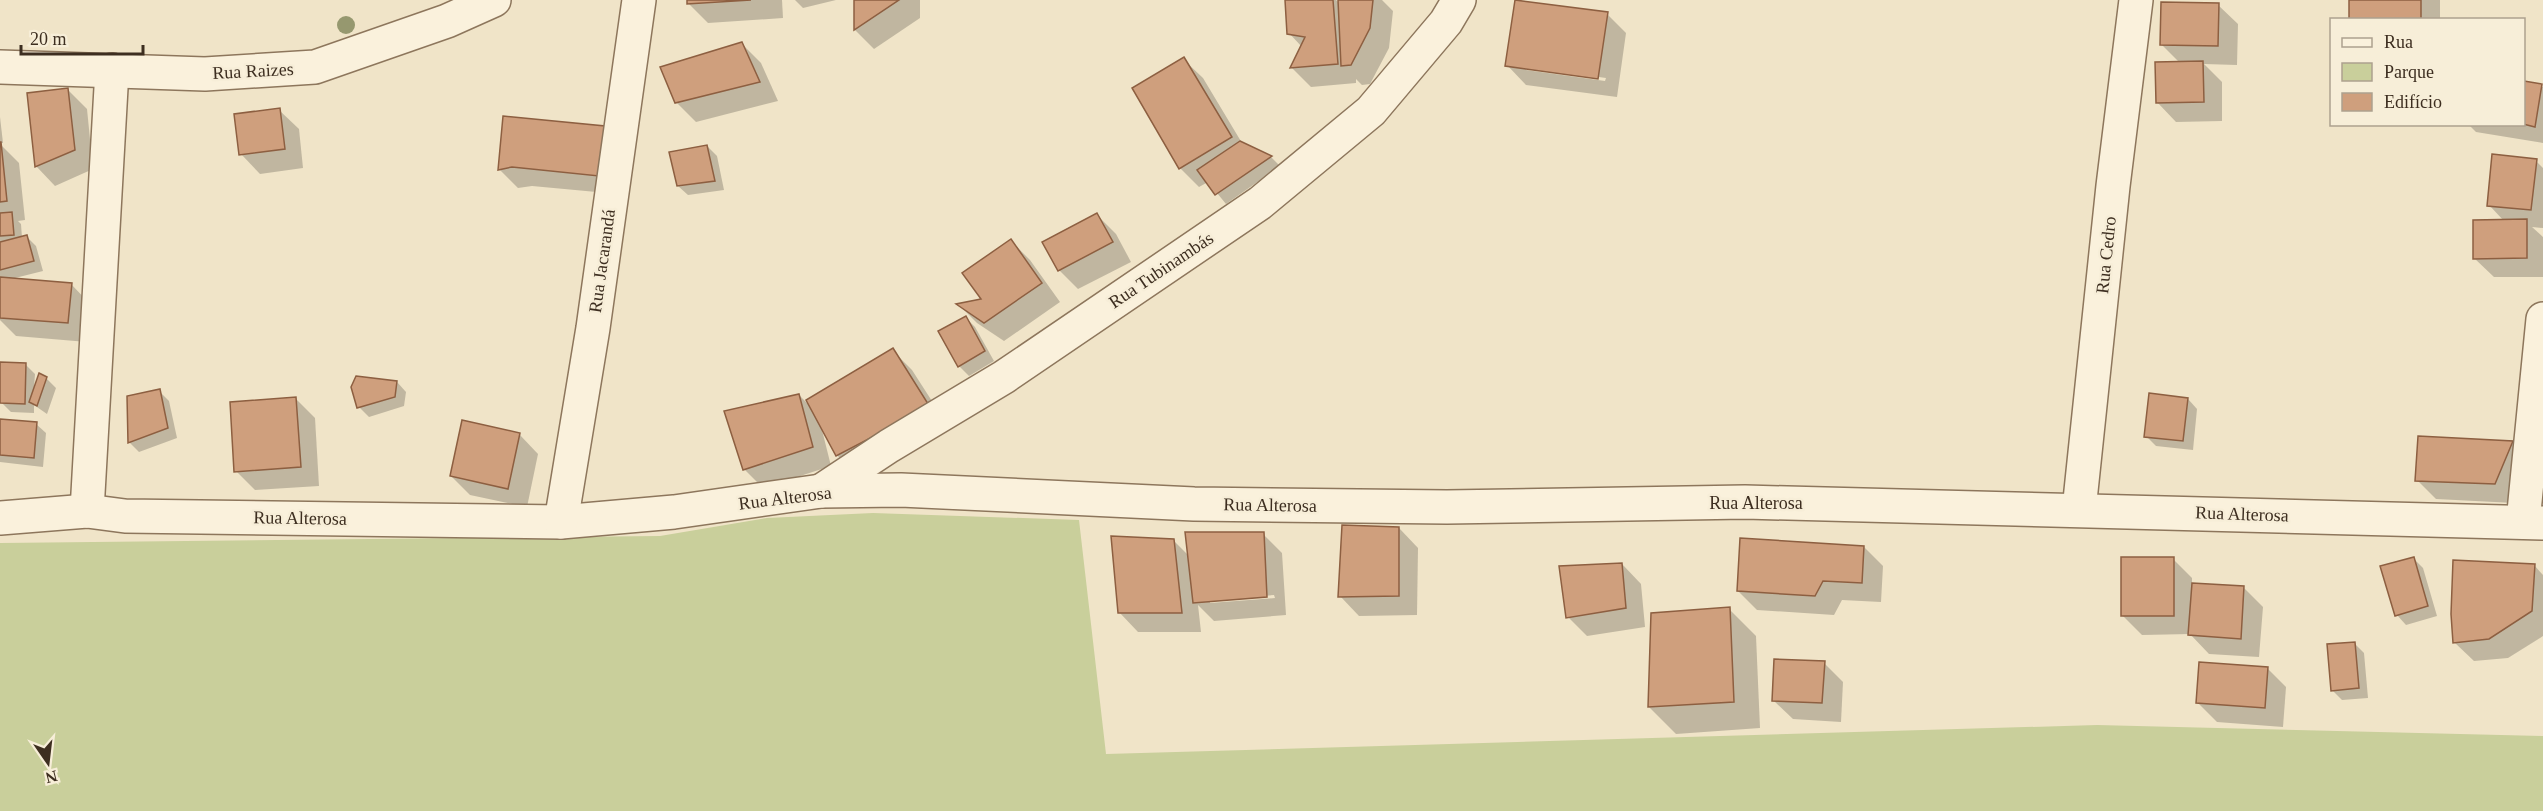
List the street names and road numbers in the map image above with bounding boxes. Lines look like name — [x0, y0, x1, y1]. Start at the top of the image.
street label: Rua Raizes — [212, 59, 294, 83]
street label: Rua Jacarandá — [585, 208, 619, 314]
street label: Rua Cedro — [2092, 215, 2120, 295]
street label: Rua Tubinambás — [1105, 228, 1217, 312]
street label: Rua Alterosa — [737, 482, 833, 514]
street label: Rua Alterosa — [1709, 493, 1803, 513]
street label: Rua Alterosa — [1223, 494, 1317, 516]
street label: Rua Alterosa — [2195, 502, 2289, 526]
street label: Rua Alterosa — [253, 507, 347, 529]

